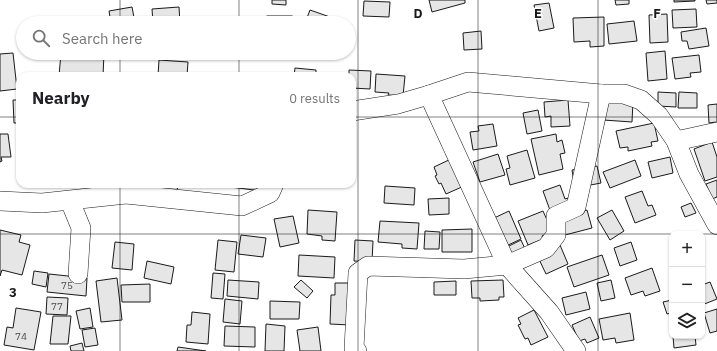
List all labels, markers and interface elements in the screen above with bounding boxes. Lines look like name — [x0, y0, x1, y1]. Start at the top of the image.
text: D — [413, 5, 423, 22]
text: E — [534, 5, 542, 22]
text: F — [653, 5, 661, 22]
search box — [16, 16, 356, 60]
icon: search — [30, 27, 52, 49]
text: Search here — [62, 29, 142, 48]
text: Nearby — [32, 87, 90, 109]
text: 0 results — [289, 90, 340, 107]
map controls — [669, 231, 705, 339]
button: + — [669, 231, 705, 267]
button: − — [669, 267, 705, 303]
house number: 75 — [61, 279, 73, 292]
text: 3 — [9, 284, 17, 301]
house number: 77 — [51, 300, 63, 313]
button: layers — [669, 303, 705, 339]
house number: 74 — [15, 330, 27, 343]

